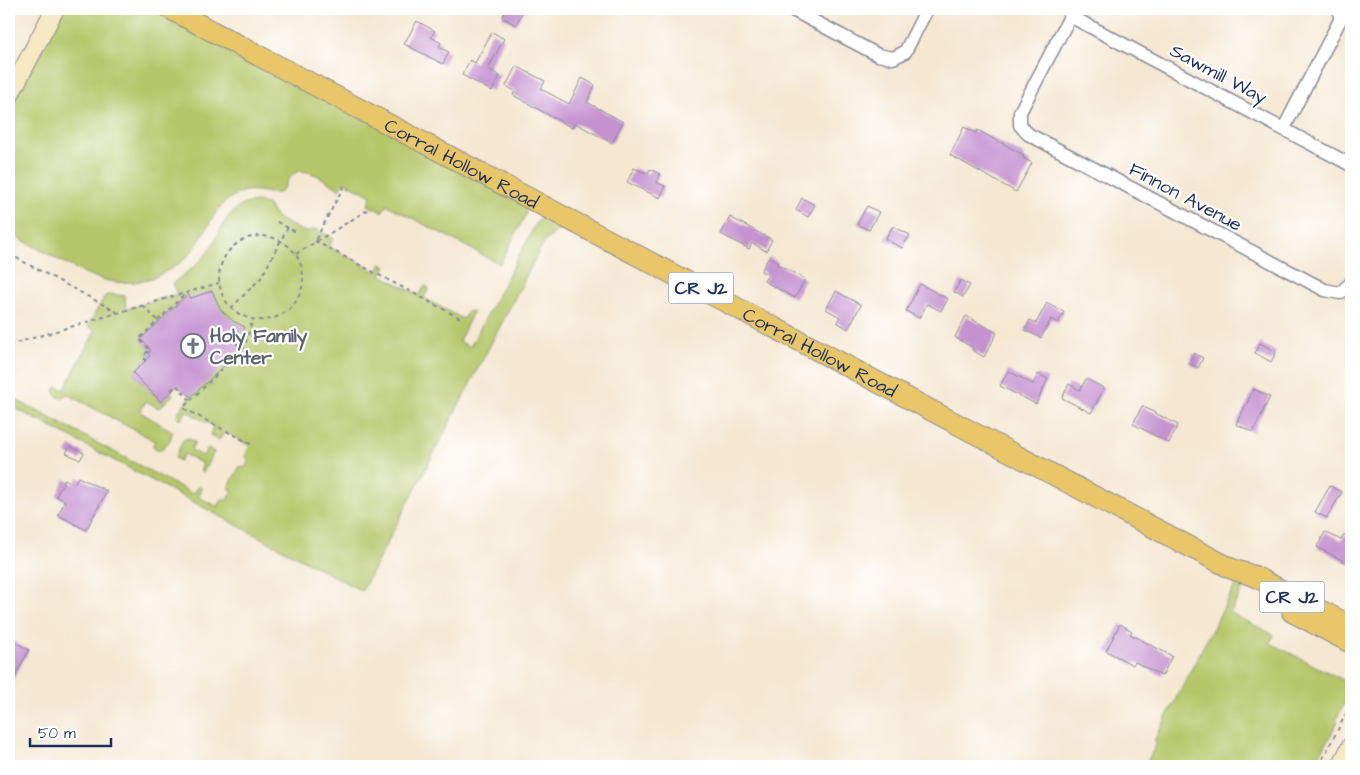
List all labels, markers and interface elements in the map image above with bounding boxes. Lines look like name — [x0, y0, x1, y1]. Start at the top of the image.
street label: Sawmill Way — [1164, 37, 1272, 112]
street label: Corral Hollow Road — [379, 112, 543, 216]
street label: Finnon Avenue — [1124, 156, 1247, 238]
road number: CR J2 — [668, 272, 734, 304]
street label: Corral Hollow Road — [738, 301, 902, 405]
place label: Holy Family Center — [210, 323, 308, 372]
church icon: Holy Family Center — [180, 333, 206, 359]
road number: CR J2 — [1260, 582, 1324, 612]
scale bar — [30, 715, 111, 747]
text: 50 m — [38, 723, 76, 744]

